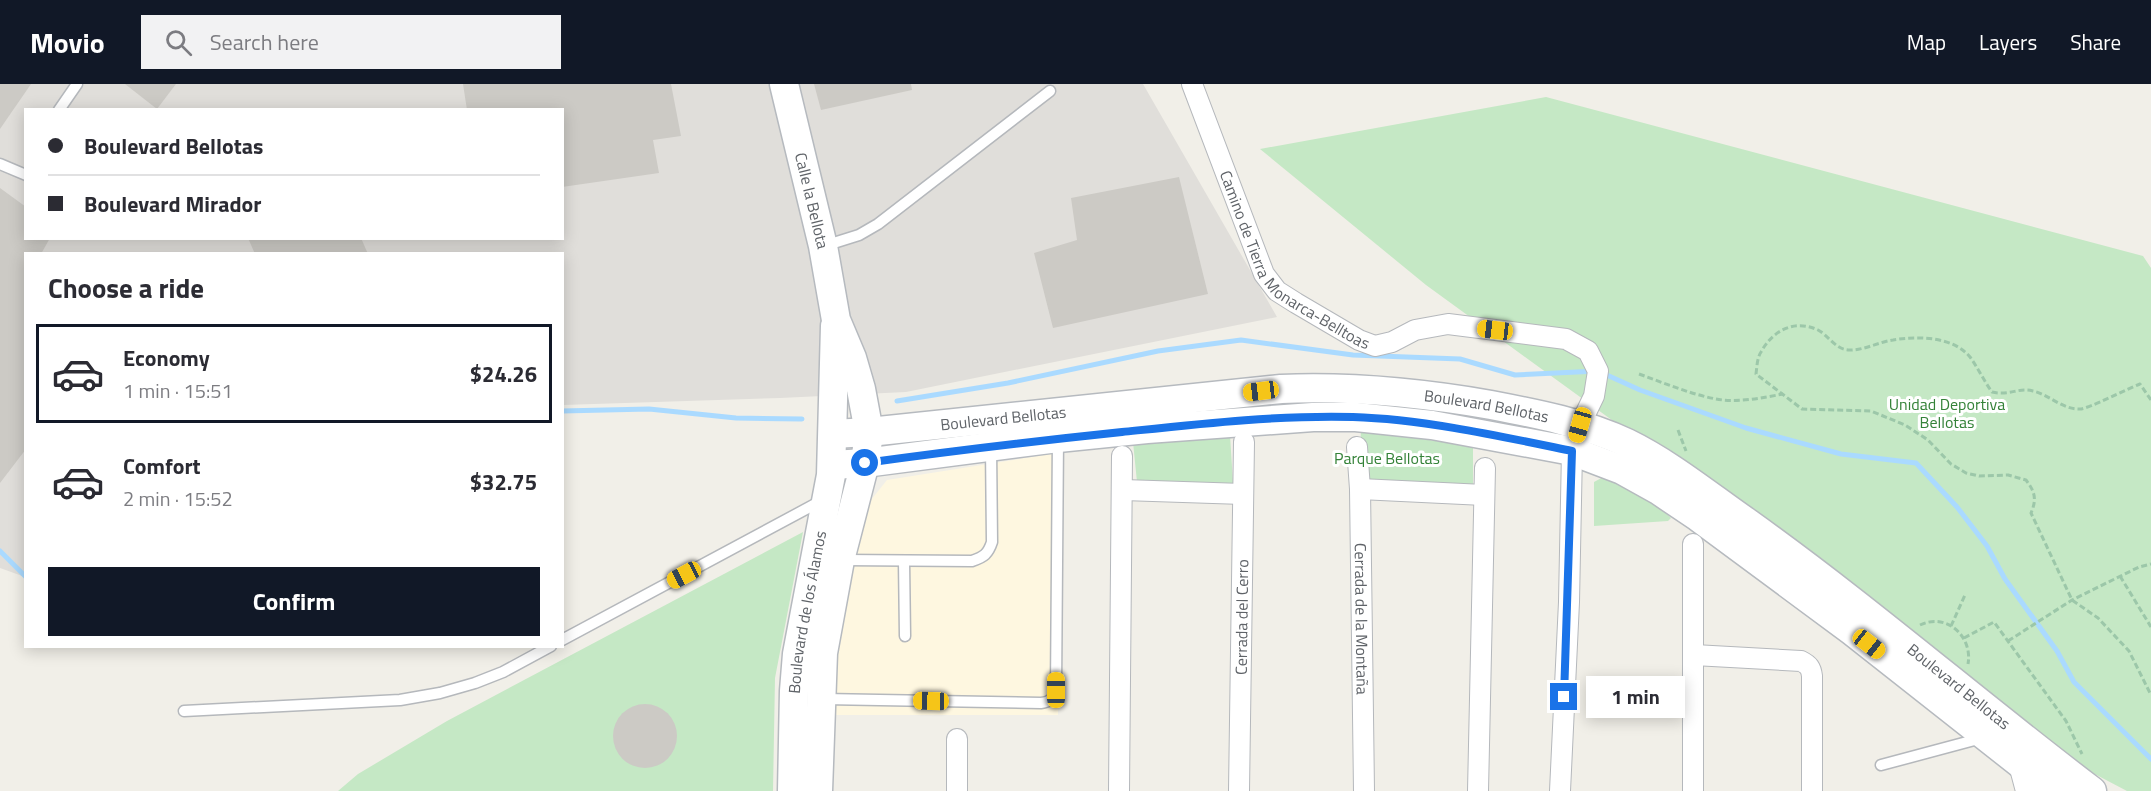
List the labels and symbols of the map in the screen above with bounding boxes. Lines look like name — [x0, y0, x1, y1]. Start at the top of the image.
street label: Calle la Bellota — [789, 150, 835, 251]
street label: Camino de Tierra Monarca-Belltoas — [1214, 167, 1373, 355]
car — [1476, 319, 1514, 341]
car — [1242, 380, 1280, 402]
street label: Boulevard Bellotas — [1423, 383, 1551, 429]
park label: Unidad Deportiva Bellotas — [1889, 392, 2005, 434]
street label: Boulevard Bellotas — [939, 400, 1067, 436]
car — [1566, 405, 1594, 445]
park label: Parque Bellotas — [1334, 446, 1440, 470]
route start — [851, 449, 878, 476]
street label: Boulevard de los Álamos — [782, 528, 832, 695]
street label: Cerrada de la Montaña — [1349, 543, 1375, 695]
car — [664, 559, 704, 591]
street label: Cerrada del Cerro — [1229, 559, 1254, 675]
car — [1849, 626, 1889, 662]
street label: Boulevard Bellotas — [1902, 637, 2016, 735]
car — [1047, 672, 1065, 708]
callout: 1 min — [1585, 676, 1684, 718]
route end — [1550, 683, 1577, 710]
car — [913, 692, 949, 710]

